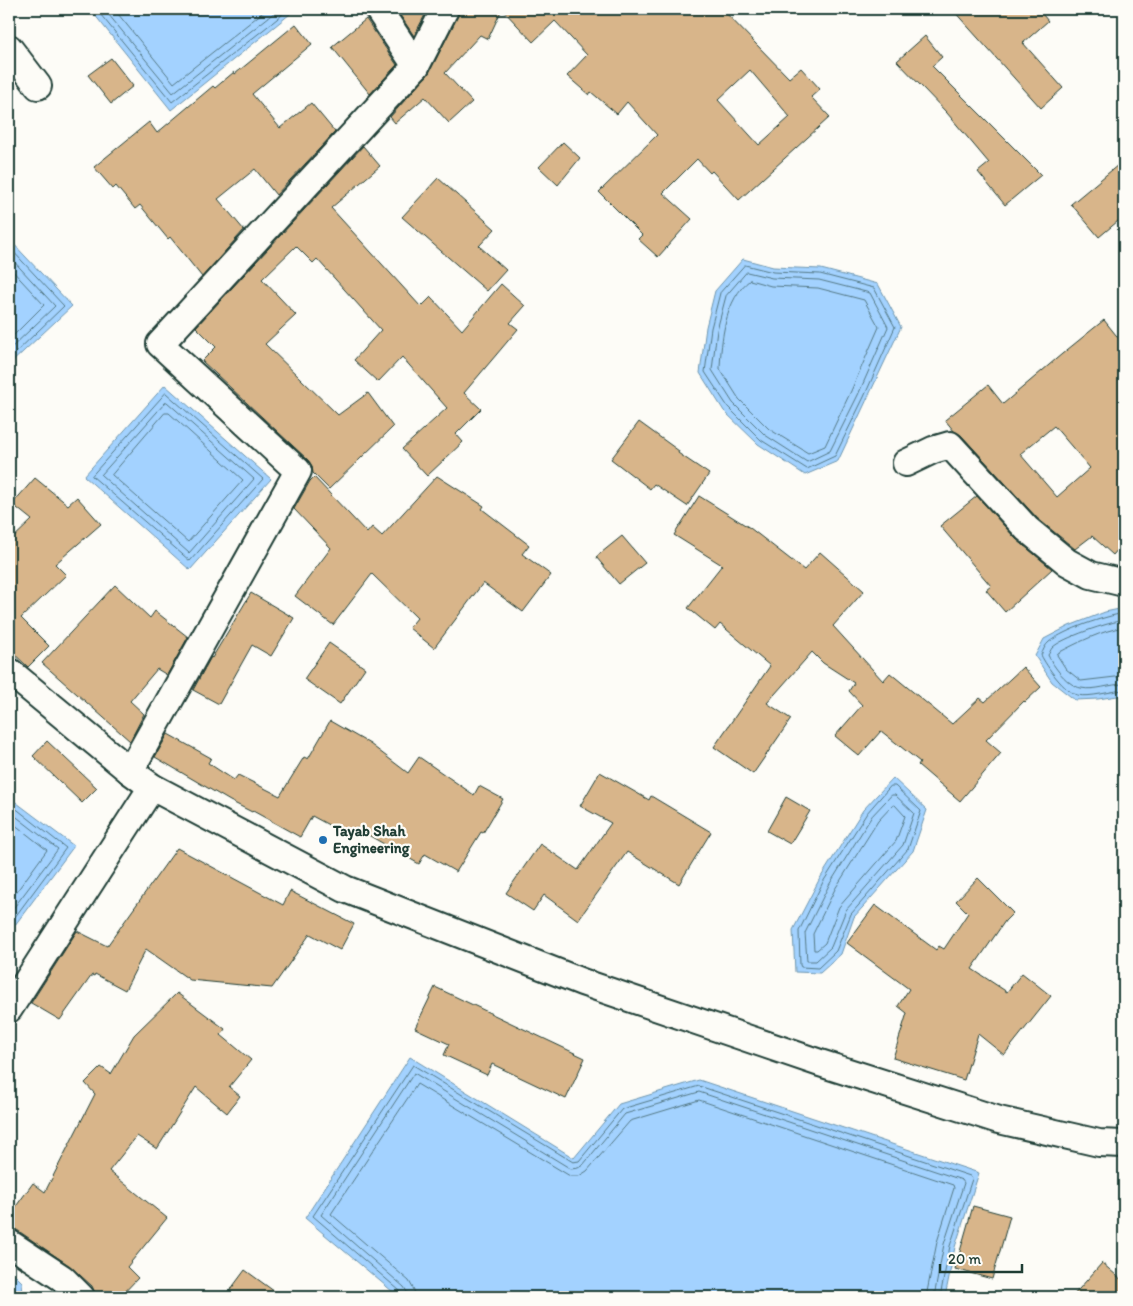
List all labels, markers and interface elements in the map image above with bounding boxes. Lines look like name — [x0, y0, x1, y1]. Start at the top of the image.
place label: Tayab Shah Engineering — [332, 822, 410, 858]
marker: Tayab Shah Engineering — [317, 834, 329, 846]
scale bar — [940, 1241, 1023, 1273]
text: 20 m — [948, 1250, 982, 1268]

